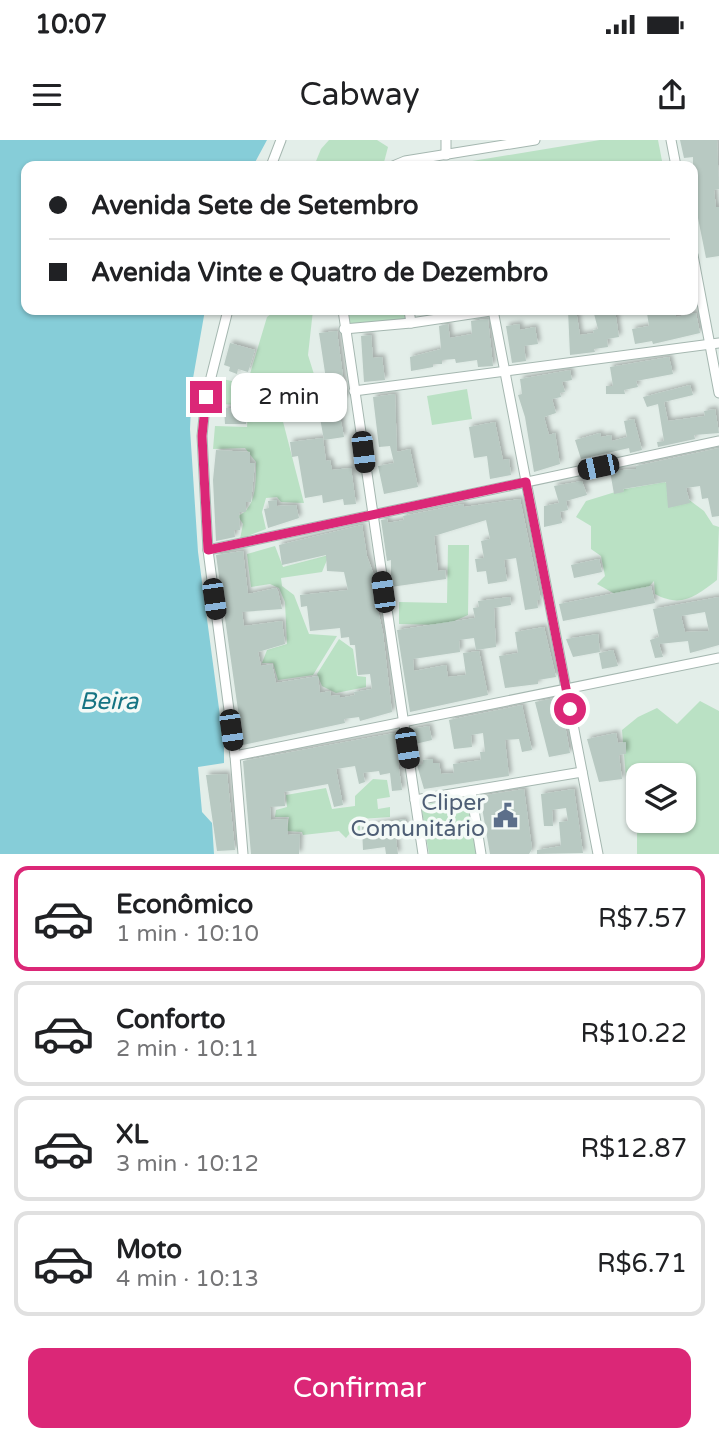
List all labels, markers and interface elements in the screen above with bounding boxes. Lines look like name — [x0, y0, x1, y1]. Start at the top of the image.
text: 10:07 — [35, 9, 107, 40]
icon: menu — [28, 76, 66, 114]
text: Cabway — [299, 76, 420, 114]
icon: share — [653, 76, 691, 114]
text: Avenida Sete de Setembro — [91, 190, 419, 221]
text: Avenida Vinte e Quatro de Dezembro — [91, 257, 548, 288]
callout: 2 min — [230, 372, 346, 422]
route end — [190, 381, 222, 413]
text: 2 min — [258, 383, 320, 411]
car — [351, 430, 376, 474]
car — [576, 452, 621, 482]
car — [370, 570, 397, 614]
car — [201, 577, 228, 621]
water label: Beira — [80, 687, 139, 716]
route start — [554, 693, 586, 725]
car — [218, 708, 245, 752]
car — [394, 726, 421, 770]
map controls — [626, 763, 696, 833]
button: layers — [626, 763, 696, 833]
place label: Cliper Comunitário — [350, 789, 485, 843]
public building icon: Cliper Comunitário — [491, 801, 519, 829]
icon: car — [32, 887, 95, 950]
text: Econômico — [116, 889, 253, 920]
text: R$7.57 — [598, 903, 687, 934]
text: 1 min · 10:10 — [116, 920, 259, 948]
icon: car — [32, 1002, 95, 1065]
text: Conforto — [116, 1004, 225, 1035]
text: R$10.22 — [580, 1018, 687, 1049]
text: 2 min · 10:11 — [116, 1035, 259, 1063]
icon: car — [32, 1117, 95, 1180]
text: XL — [116, 1119, 148, 1150]
text: R$12.87 — [581, 1133, 687, 1164]
text: 3 min · 10:12 — [116, 1150, 259, 1178]
icon: car — [32, 1232, 95, 1295]
text: Moto — [116, 1234, 182, 1265]
text: R$6.71 — [597, 1248, 687, 1279]
text: 4 min · 10:13 — [116, 1265, 259, 1293]
button: Confirmar — [28, 1348, 691, 1428]

